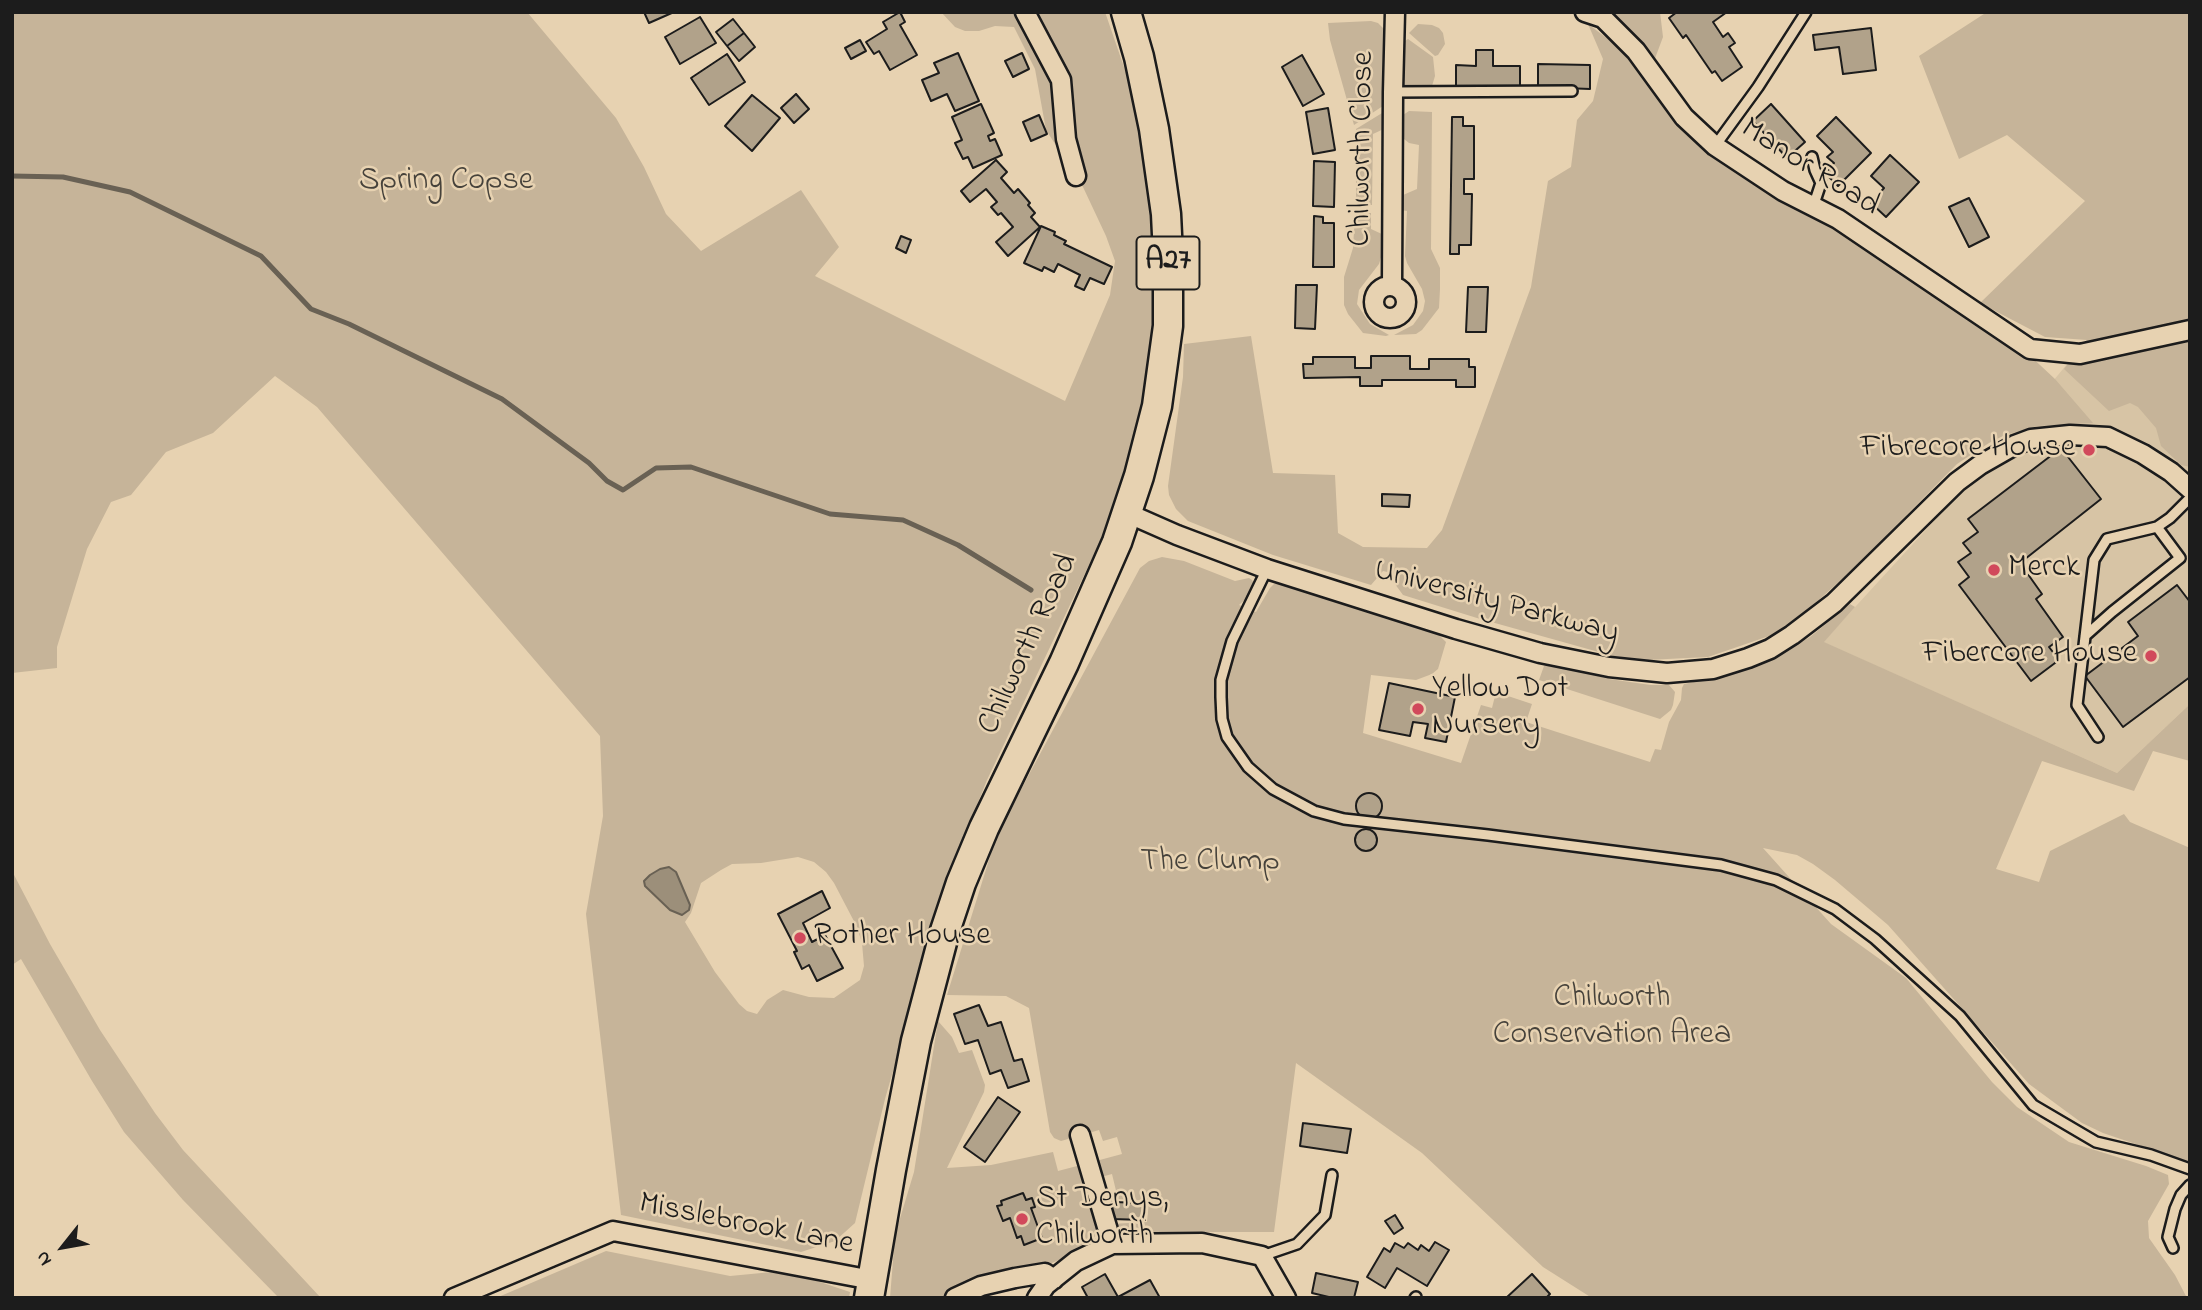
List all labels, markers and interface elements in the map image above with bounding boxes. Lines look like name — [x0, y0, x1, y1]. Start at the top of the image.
street label: Chilworth Close — [1343, 51, 1385, 247]
street label: Manor Road — [1732, 111, 1886, 227]
park label: Spring Copse — [359, 164, 533, 202]
road number: A27 — [1136, 236, 1200, 290]
place label: Fibrecore House — [1860, 431, 2075, 469]
marker: Fibrecore House — [2081, 442, 2097, 458]
street label: Chilworth Road — [971, 549, 1089, 741]
place label: Merck — [2008, 551, 2080, 589]
street label: University Parkway — [1369, 553, 1623, 655]
marker: Merck — [1986, 562, 2002, 578]
place label: Fibercore House — [1922, 637, 2137, 675]
marker: Fibercore House — [2143, 648, 2159, 664]
place label: Yellow Dot Nursery — [1432, 672, 1568, 747]
marker: Yellow Dot Nursery — [1410, 701, 1426, 717]
park label: The Clump — [1140, 845, 1280, 883]
place label: Rother House — [814, 919, 991, 957]
marker: Rother House — [792, 930, 808, 946]
park label: Chilworth Conservation Area — [1493, 981, 1731, 1056]
place label: St Denys, Chilworth — [1036, 1182, 1168, 1257]
street label: Misslebrook Lane — [635, 1186, 857, 1266]
marker: St Denys, Chilworth — [1014, 1211, 1030, 1227]
north arrow — [28, 1212, 98, 1282]
text: N — [30, 1246, 59, 1271]

